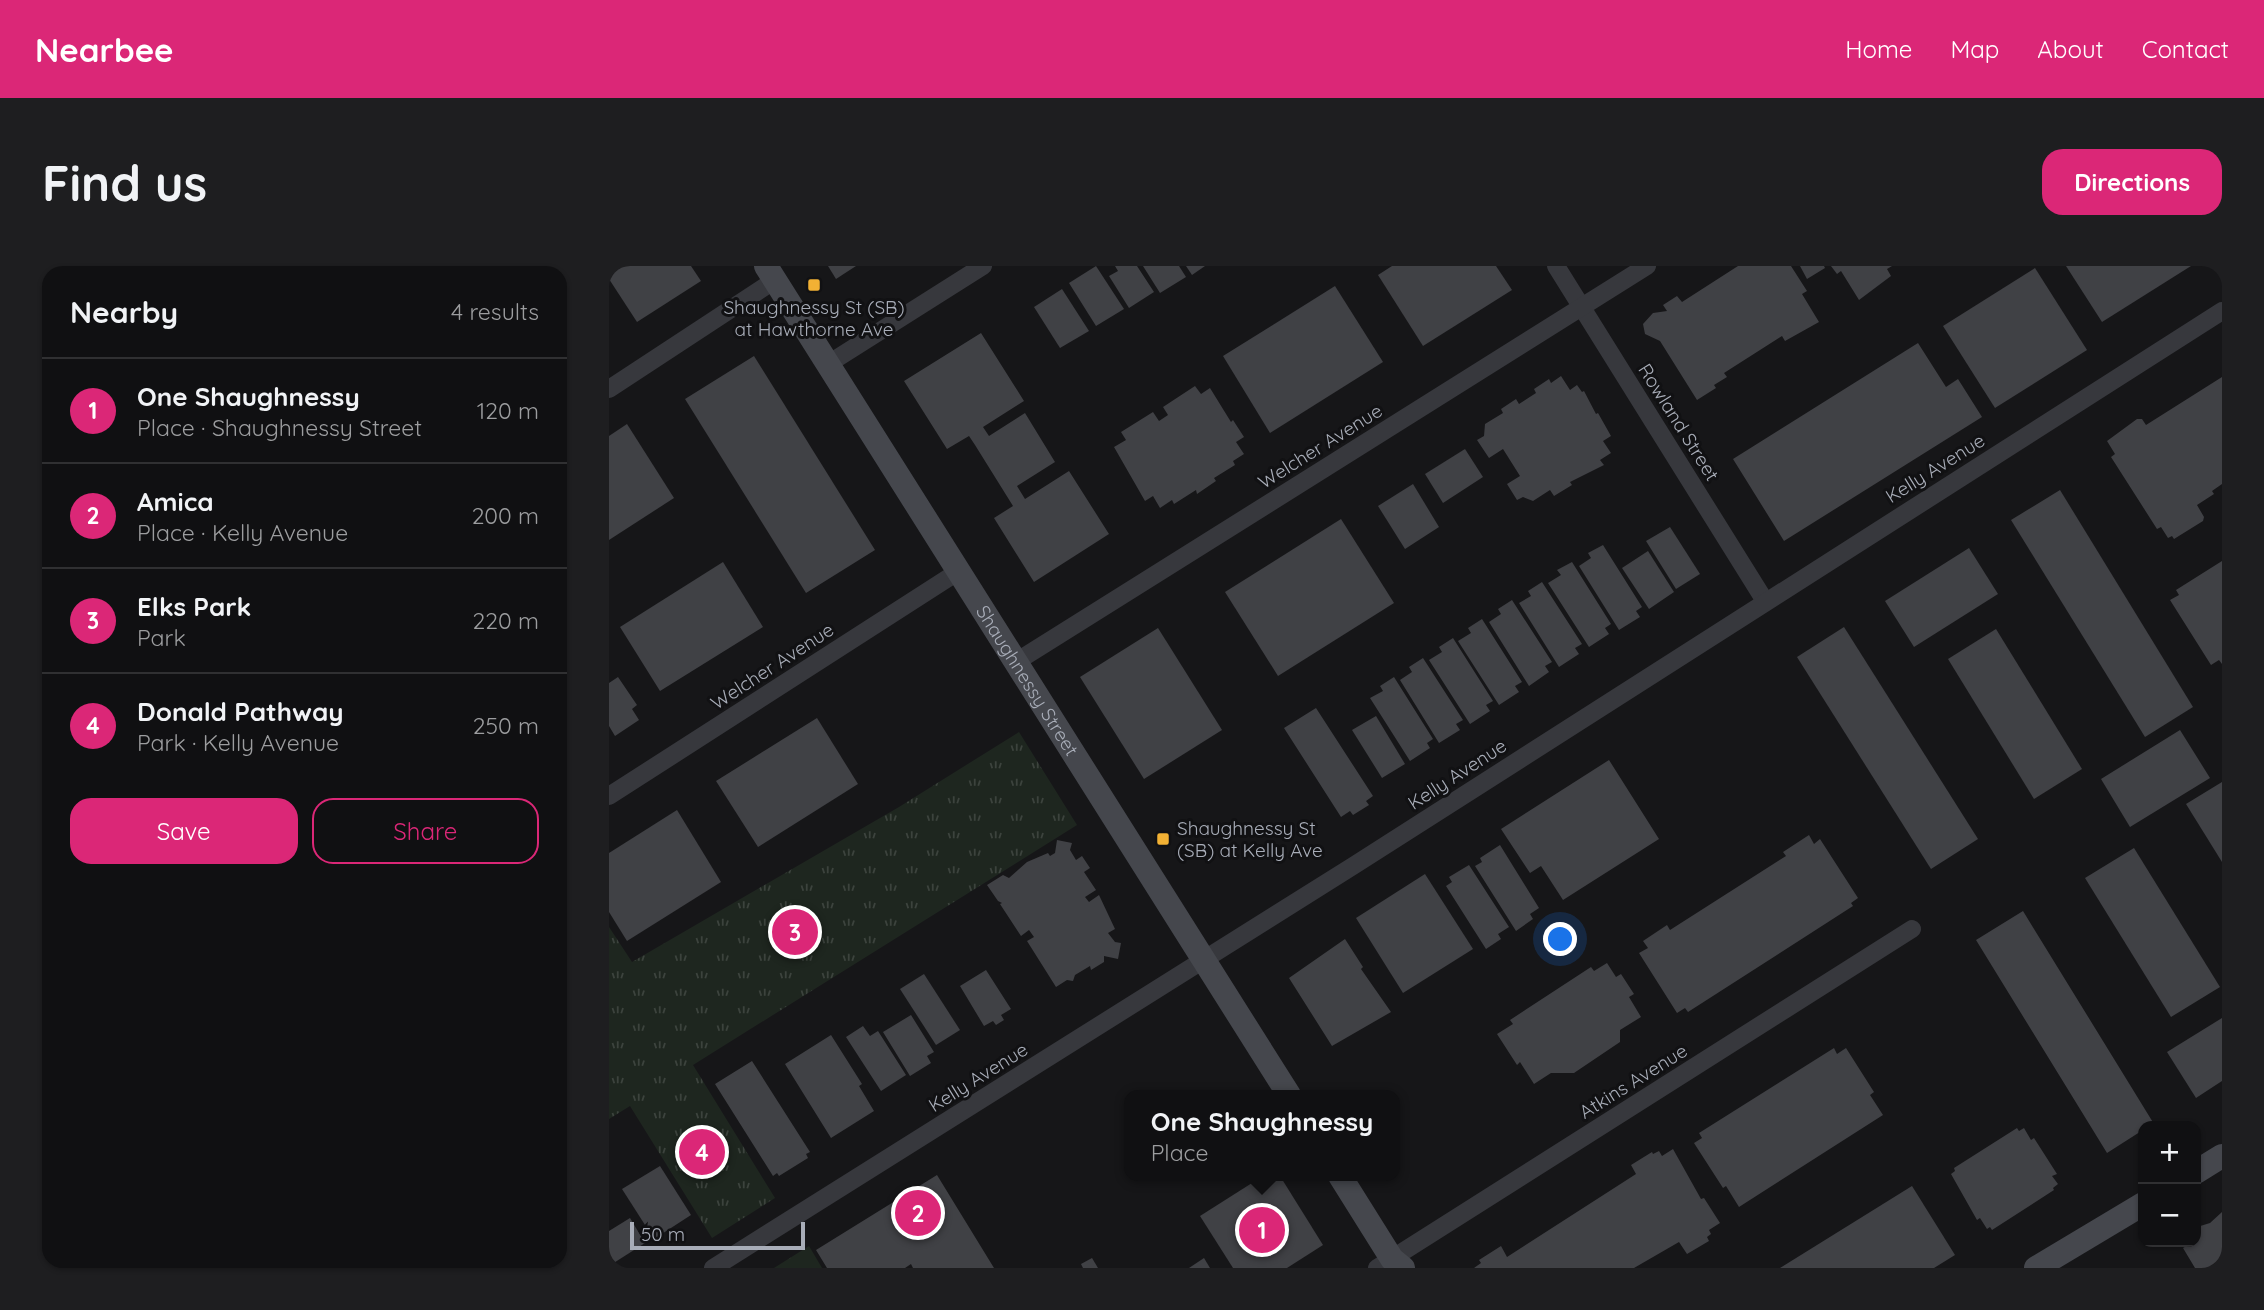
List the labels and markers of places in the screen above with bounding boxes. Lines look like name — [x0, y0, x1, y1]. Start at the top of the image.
marker: Shaughnessy St (SB) at Hawthorne Ave — [806, 277, 822, 293]
place label: Shaughnessy St (SB) at Hawthorne Ave — [723, 295, 905, 341]
place label: Shaughnessy St (SB) at Kelly Ave — [1177, 816, 1323, 862]
marker: Shaughnessy St (SB) at Kelly Ave — [1155, 831, 1171, 847]
pin: 3 — [772, 906, 818, 958]
pin: 4 — [679, 1126, 725, 1178]
pin: 2 — [895, 1187, 941, 1239]
pin: 1 — [1239, 1204, 1285, 1256]

